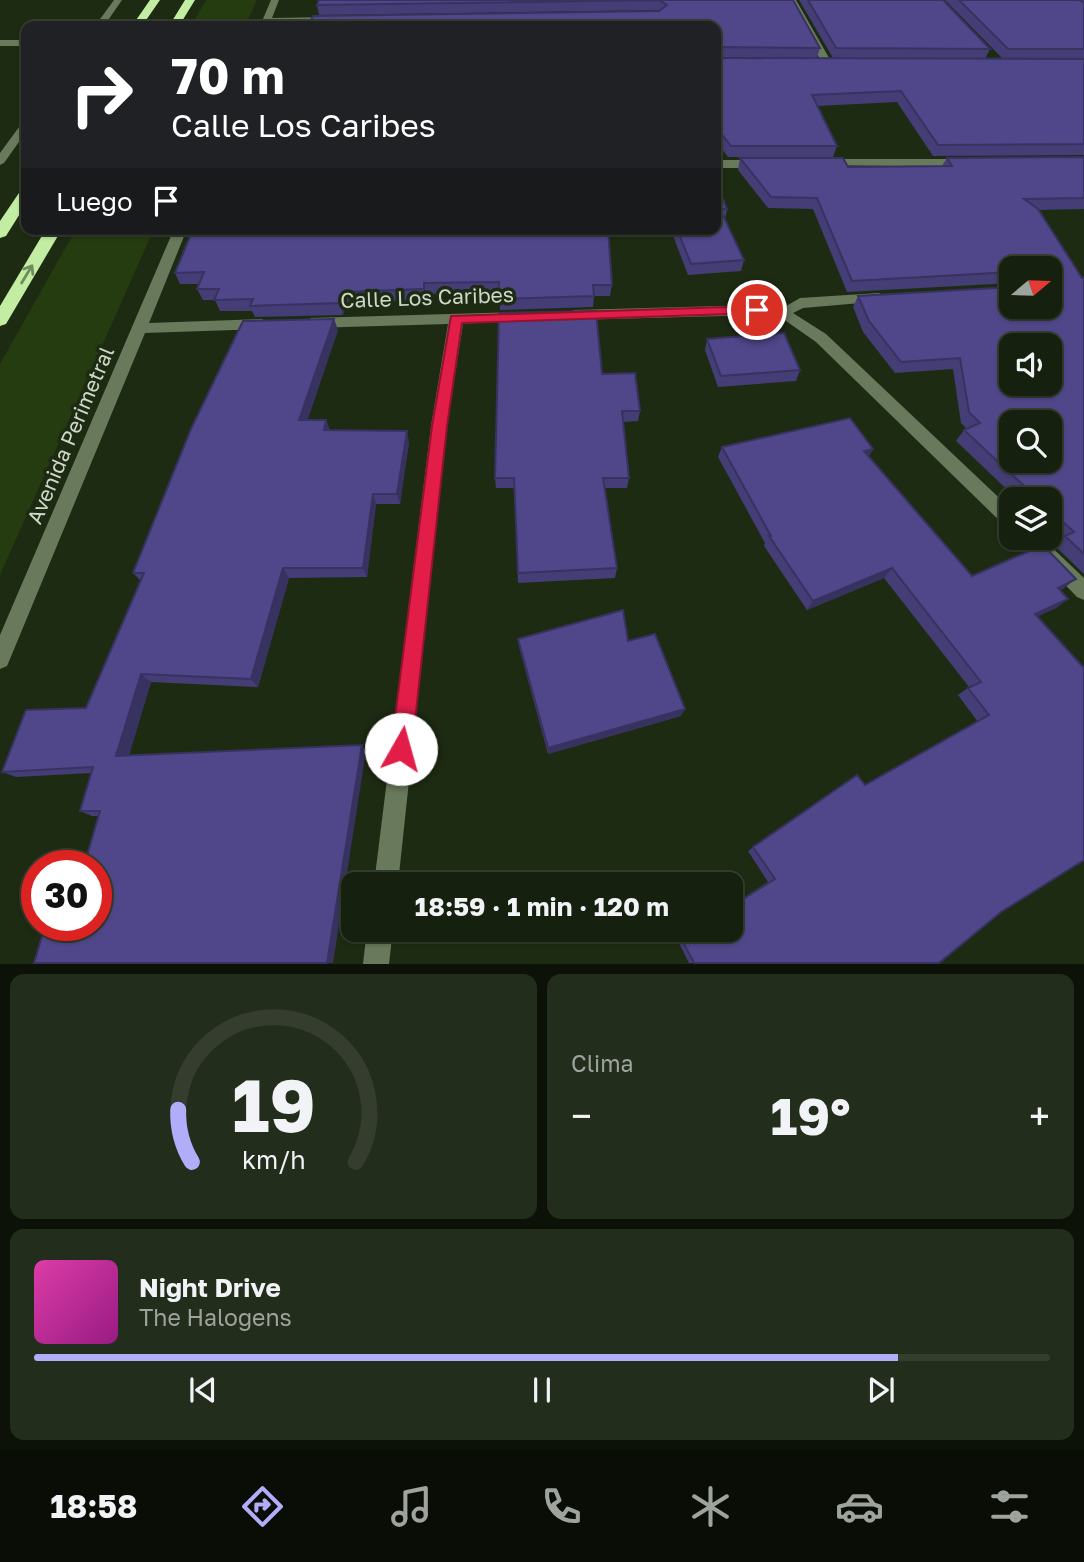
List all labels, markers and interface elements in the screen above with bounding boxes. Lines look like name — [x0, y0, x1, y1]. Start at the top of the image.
text: 70 m — [171, 46, 285, 105]
icon: right — [56, 49, 147, 140]
text: Calle Los Caribes — [171, 106, 436, 144]
icon: arrive — [147, 182, 185, 220]
text: Luego — [56, 186, 133, 217]
north arrow — [999, 256, 1062, 318]
map controls — [999, 256, 1062, 550]
one-way arrow — [20, 265, 34, 285]
pin — [727, 280, 787, 340]
street label: Calle Los Caribes — [340, 281, 514, 313]
icon: arrive — [738, 291, 776, 329]
button: sound — [999, 333, 1062, 396]
street label: Avenida Perimetral — [21, 342, 119, 528]
button: search — [999, 410, 1062, 473]
button: layers — [999, 487, 1062, 550]
position arrow — [364, 712, 438, 786]
speed limit sign: 30 — [21, 850, 112, 941]
text: 18:59 · 1 min · 120 m — [415, 891, 669, 922]
text: Clima — [571, 1049, 634, 1077]
text: 19 — [232, 1062, 315, 1149]
text: 19° — [770, 1084, 851, 1146]
text: − — [571, 1093, 592, 1138]
text: + — [1029, 1093, 1050, 1138]
text: km/h — [242, 1144, 305, 1175]
text: Night Drive — [139, 1272, 281, 1303]
text: The Halogens — [139, 1303, 292, 1331]
icon: previous — [184, 1371, 222, 1409]
icon: pause — [523, 1371, 561, 1409]
icon: next — [862, 1371, 900, 1409]
icon: directions — [238, 1482, 287, 1531]
icon: music — [387, 1482, 436, 1531]
icon: phone — [537, 1482, 586, 1531]
icon: climate — [686, 1482, 735, 1531]
icon: car — [835, 1482, 884, 1531]
icon: filters — [985, 1482, 1034, 1531]
text: 18:58 — [50, 1487, 137, 1525]

